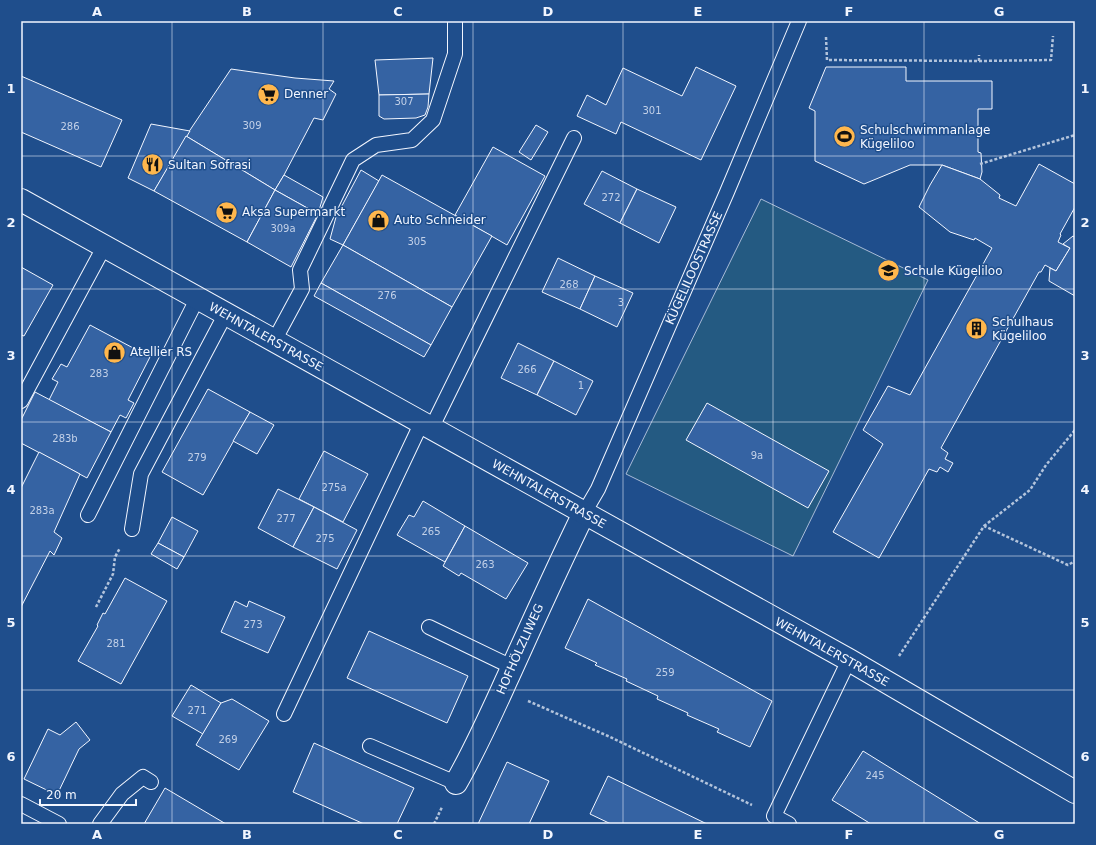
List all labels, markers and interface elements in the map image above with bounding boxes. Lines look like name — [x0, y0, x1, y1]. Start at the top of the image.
text: A — [92, 4, 102, 19]
text: B — [242, 4, 252, 19]
text: C — [393, 4, 403, 19]
text: D — [543, 4, 554, 19]
text: E — [694, 4, 702, 19]
text: F — [845, 4, 853, 19]
text: G — [994, 4, 1004, 19]
text: 1 — [6, 81, 16, 96]
supermarket icon: Denner — [256, 81, 282, 107]
text: 1 — [1080, 81, 1090, 96]
place label: Denner — [284, 87, 328, 101]
house number: 307 — [394, 96, 414, 107]
house number: 301 — [642, 105, 662, 116]
house number: 309 — [242, 120, 262, 131]
house number: 286 — [60, 121, 80, 132]
place label: Schulschwimmanlage Kügeliloo — [860, 123, 990, 151]
sports icon: Schulschwimmanlage Kügeliloo — [832, 124, 858, 150]
restaurant icon: Sultan Sofrasi — [139, 152, 165, 178]
place label: Sultan Sofrasi — [168, 158, 251, 172]
house number: 272 — [601, 192, 621, 203]
supermarket icon: Aksa Supermarkt — [213, 199, 239, 225]
place label: Aksa Supermarkt — [242, 205, 345, 219]
shop icon: Auto Schneider — [366, 207, 392, 233]
street label: KÜGELILOOSTRASSE — [661, 208, 725, 327]
place label: Auto Schneider — [394, 213, 486, 227]
text: 2 — [6, 215, 16, 230]
text: 2 — [1080, 215, 1090, 230]
house number: 309a — [270, 223, 296, 234]
house number: 305 — [407, 236, 427, 247]
school or university icon: Schule Kügeliloo — [876, 258, 902, 284]
place label: Schule Kügeliloo — [904, 264, 1003, 278]
house number: 268 — [559, 279, 579, 290]
house number: 276 — [377, 290, 397, 301]
house number: 3 — [618, 297, 624, 308]
street label: WEHNTALERSTRASSE — [206, 300, 326, 374]
place label: Schulhaus Kügeliloo — [992, 315, 1054, 343]
building icon: Schulhaus Kügeliloo — [964, 316, 990, 342]
shop icon: Atellier RS — [101, 339, 127, 365]
place label: Atellier RS — [130, 345, 192, 359]
text: 3 — [6, 348, 16, 363]
text: 3 — [1080, 348, 1090, 363]
house number: 266 — [517, 364, 537, 375]
house number: 283 — [89, 368, 109, 379]
house number: 1 — [578, 380, 584, 391]
house number: 283b — [52, 433, 78, 444]
house number: 9a — [751, 450, 763, 461]
house number: 279 — [187, 452, 207, 463]
street label: WEHNTALERSTRASSE — [489, 457, 609, 531]
text: 4 — [6, 482, 16, 497]
house number: 275a — [321, 482, 347, 493]
text: 4 — [1080, 482, 1090, 497]
house number: 283a — [29, 505, 55, 516]
house number: 277 — [276, 513, 296, 524]
house number: 265 — [421, 526, 441, 537]
house number: 275 — [315, 533, 335, 544]
house number: 263 — [475, 559, 495, 570]
street label: HOFHÖLZLIWEG — [492, 601, 546, 696]
text: 5 — [6, 615, 16, 630]
street label: WEHNTALERSTRASSE — [772, 615, 892, 689]
text: 5 — [1080, 615, 1090, 630]
house number: 273 — [243, 619, 263, 630]
house number: 281 — [106, 638, 126, 649]
house number: 259 — [655, 667, 675, 678]
house number: 271 — [187, 705, 207, 716]
house number: 269 — [218, 734, 238, 745]
text: 6 — [6, 749, 16, 764]
text: 6 — [1080, 749, 1090, 764]
house number: 245 — [865, 770, 885, 781]
scale bar — [40, 781, 136, 807]
text: 20 m — [46, 788, 77, 802]
text: A — [92, 827, 102, 842]
text: B — [242, 827, 252, 842]
text: C — [393, 827, 403, 842]
text: D — [543, 827, 554, 842]
text: E — [694, 827, 702, 842]
text: F — [845, 827, 853, 842]
text: G — [994, 827, 1004, 842]

